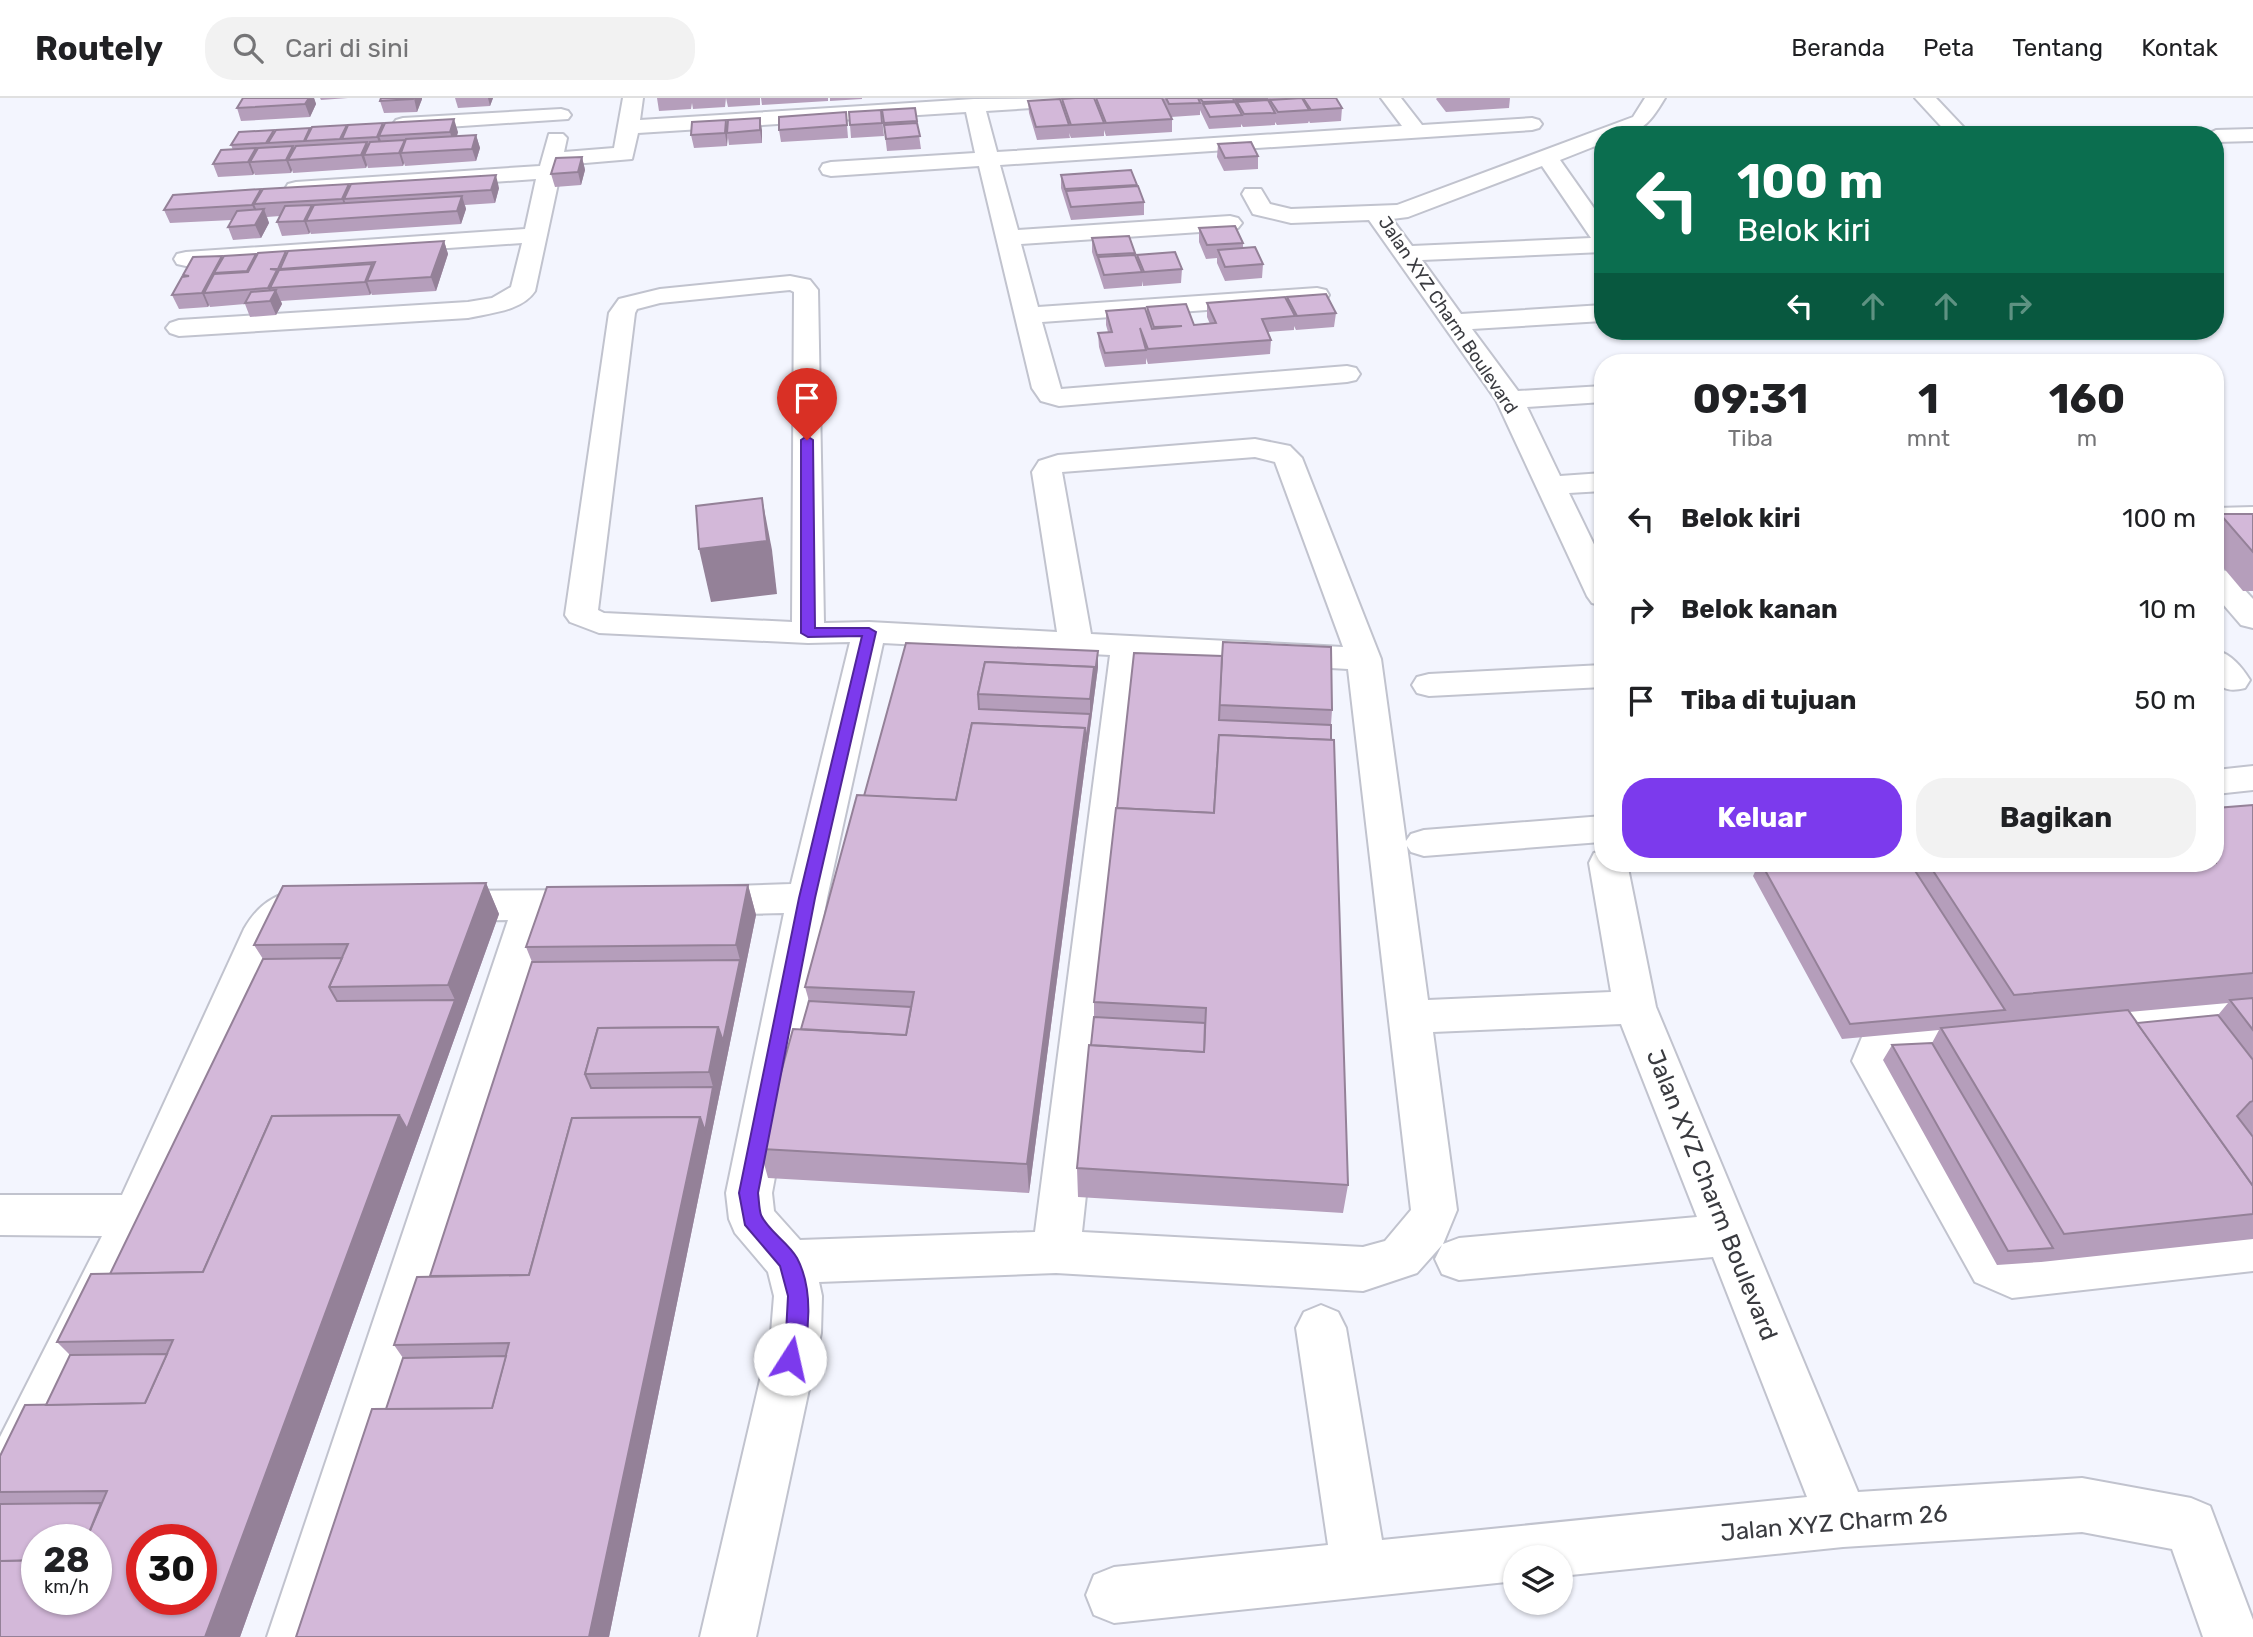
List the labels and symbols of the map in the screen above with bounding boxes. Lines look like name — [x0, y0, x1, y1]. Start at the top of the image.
street label: Jalan XYZ Charm Boulevard — [1374, 212, 1522, 418]
pin — [777, 368, 837, 440]
street label: Jalan XYZ Charm Boulevard — [1641, 1045, 1783, 1345]
position arrow — [753, 1322, 827, 1396]
street label: Jalan XYZ Charm 26 — [1719, 1499, 1949, 1547]
speed limit sign: 30 — [126, 1524, 217, 1615]

